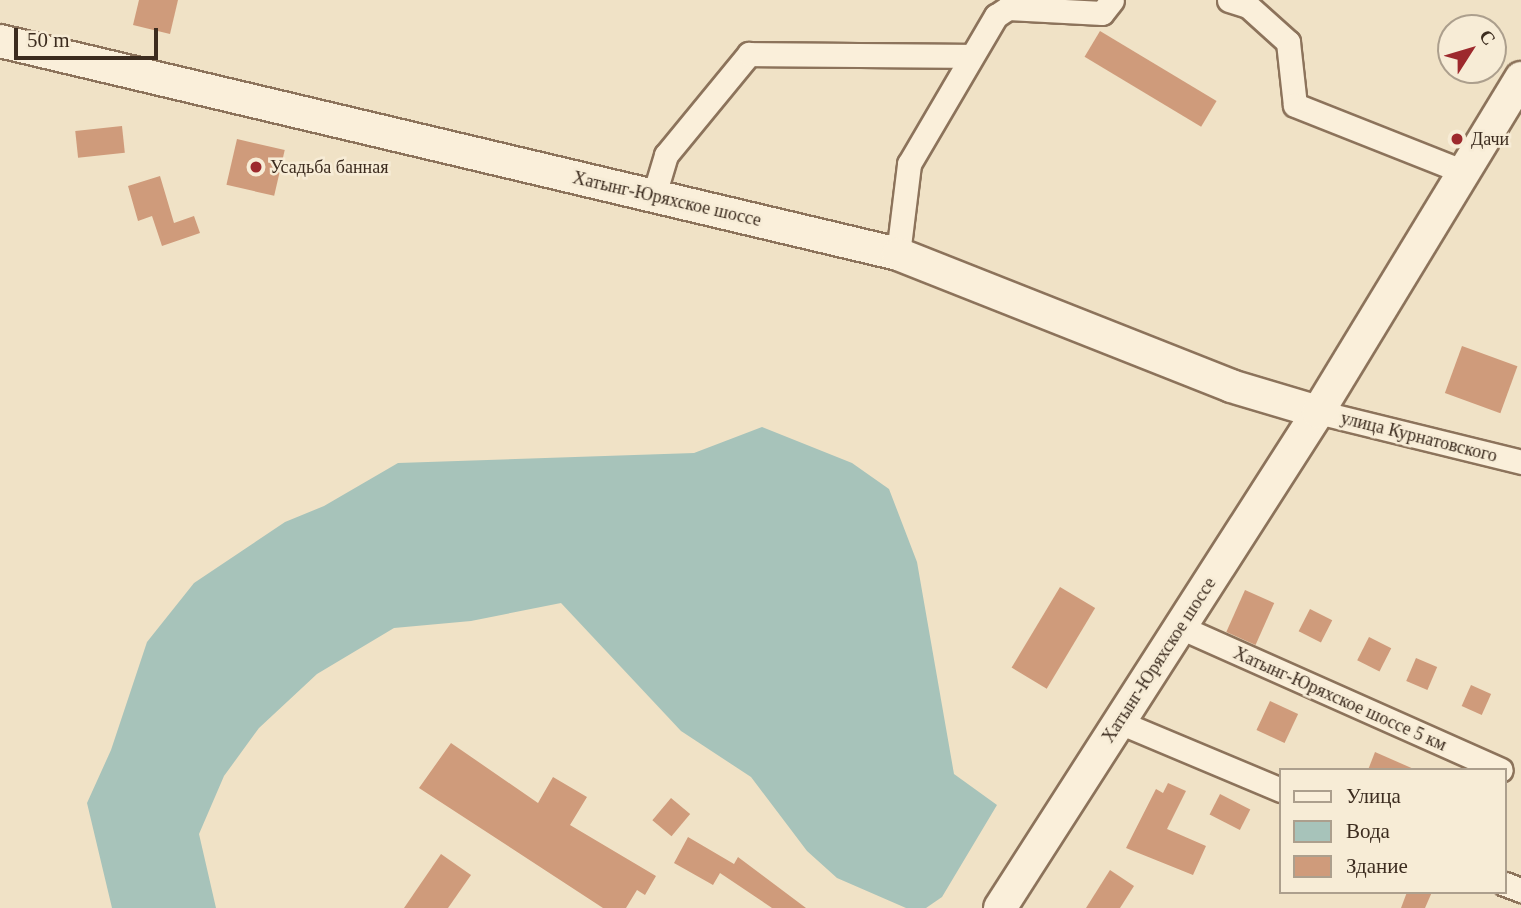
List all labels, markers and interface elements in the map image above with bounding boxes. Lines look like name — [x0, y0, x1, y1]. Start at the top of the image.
scale bar — [18, 14, 161, 58]
north arrow — [1437, 14, 1507, 84]
text: С — [1475, 25, 1500, 49]
text: 50 m — [27, 28, 70, 52]
place label: Дачи — [1471, 128, 1509, 150]
marker: Дачи — [1449, 131, 1465, 147]
place label: Усадьба банная — [270, 156, 388, 178]
marker: Усадьба банная — [248, 159, 264, 175]
street label: Хатынг-Юряхское шоссе — [571, 167, 763, 231]
street label: улица Курнатовского — [1339, 407, 1499, 467]
street label: Хатынг-Юряхское шоссе — [1097, 573, 1221, 747]
street label: Хатынг-Юряхское шоссе 5 км — [1230, 642, 1450, 756]
legend — [1280, 768, 1507, 894]
text: Улица — [1346, 784, 1401, 808]
text: Вода — [1346, 819, 1390, 843]
text: Здание — [1346, 854, 1408, 878]

